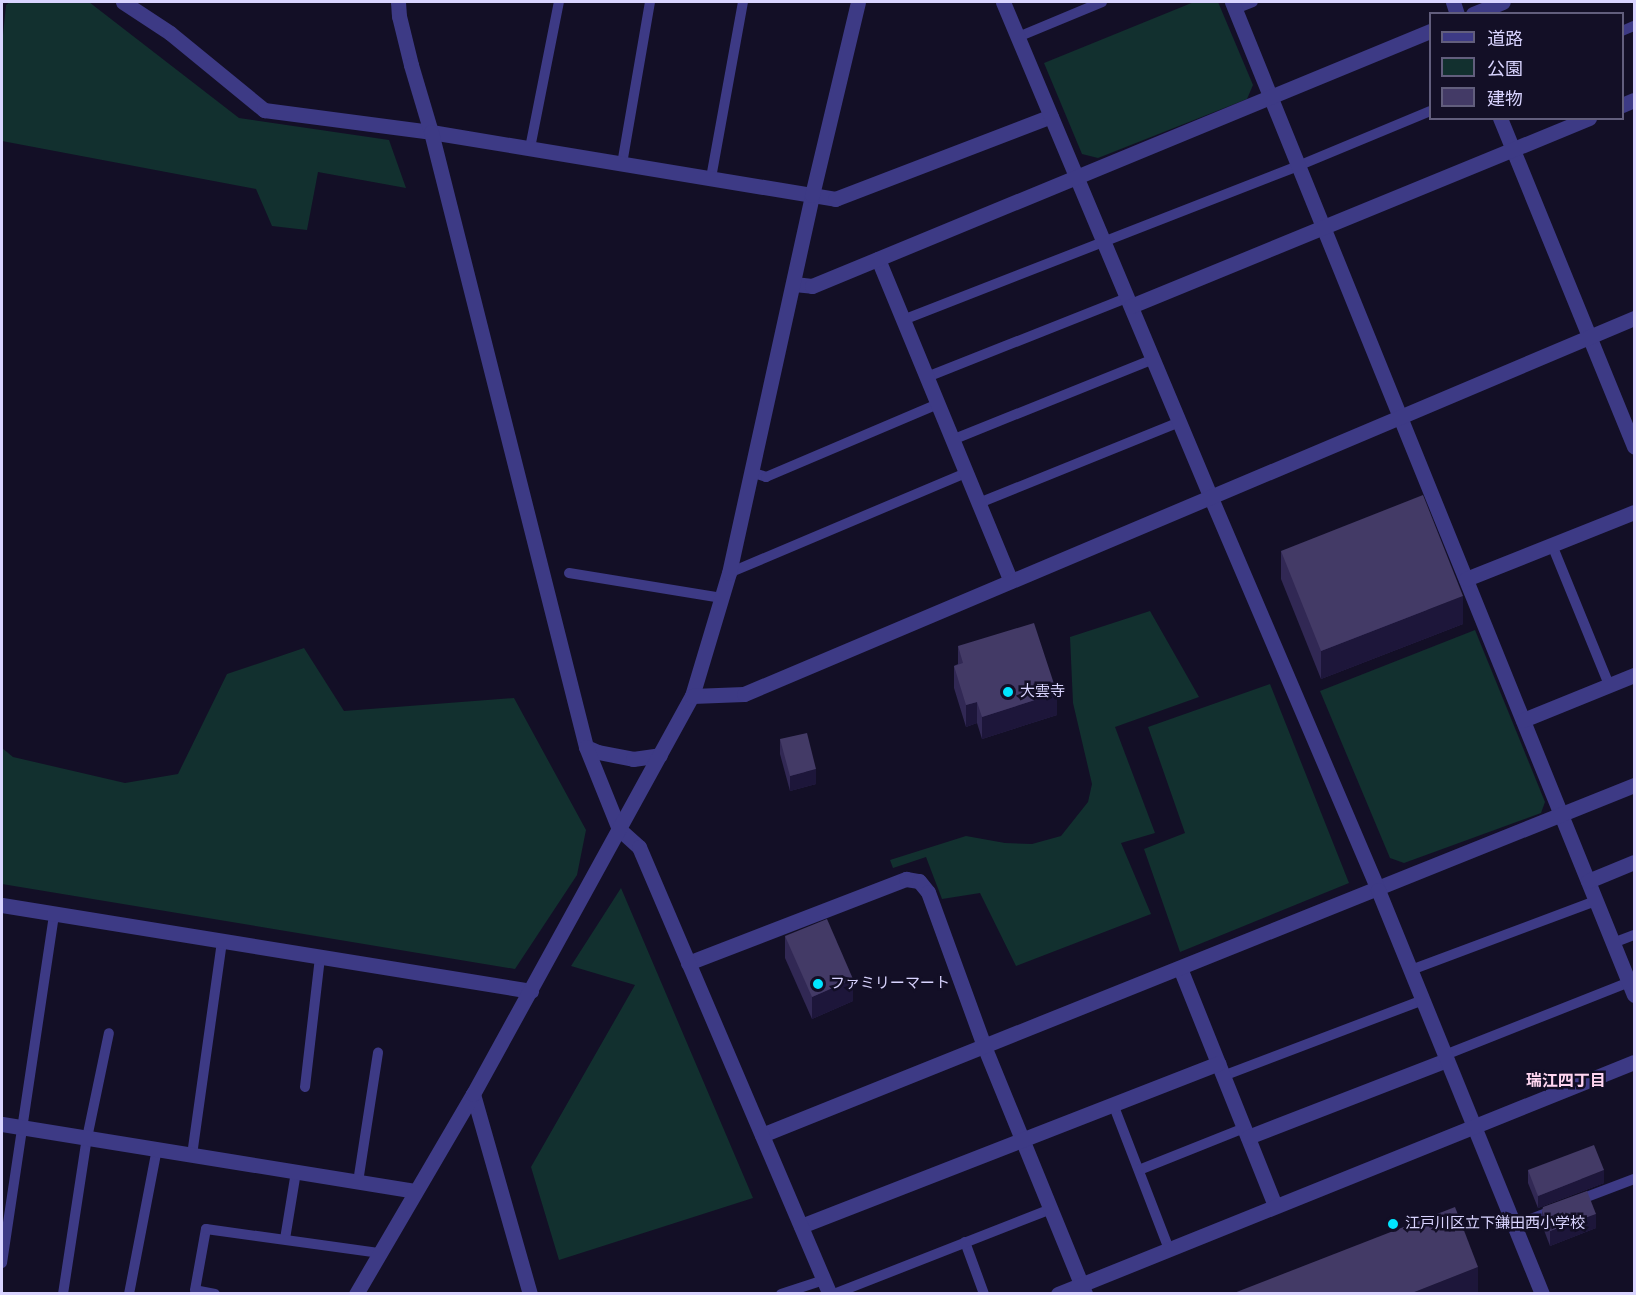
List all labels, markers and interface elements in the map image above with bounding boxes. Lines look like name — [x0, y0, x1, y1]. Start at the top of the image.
legend — [1429, 12, 1624, 120]
text: 道路 — [1487, 28, 1523, 50]
text: 公園 — [1487, 58, 1523, 80]
text: 建物 — [1487, 88, 1523, 110]
place label: 大雲寺 — [1020, 683, 1065, 701]
marker: 大雲寺 — [1001, 685, 1015, 699]
place label: ファミリーマート — [830, 975, 950, 993]
marker: ファミリーマート — [811, 977, 825, 991]
district label: 瑞江四丁目 — [1526, 1071, 1606, 1091]
place label: 江戸川区立下鎌田西小学校 — [1405, 1215, 1585, 1233]
marker: 江戸川区立下鎌田西小学校 — [1386, 1217, 1400, 1231]

